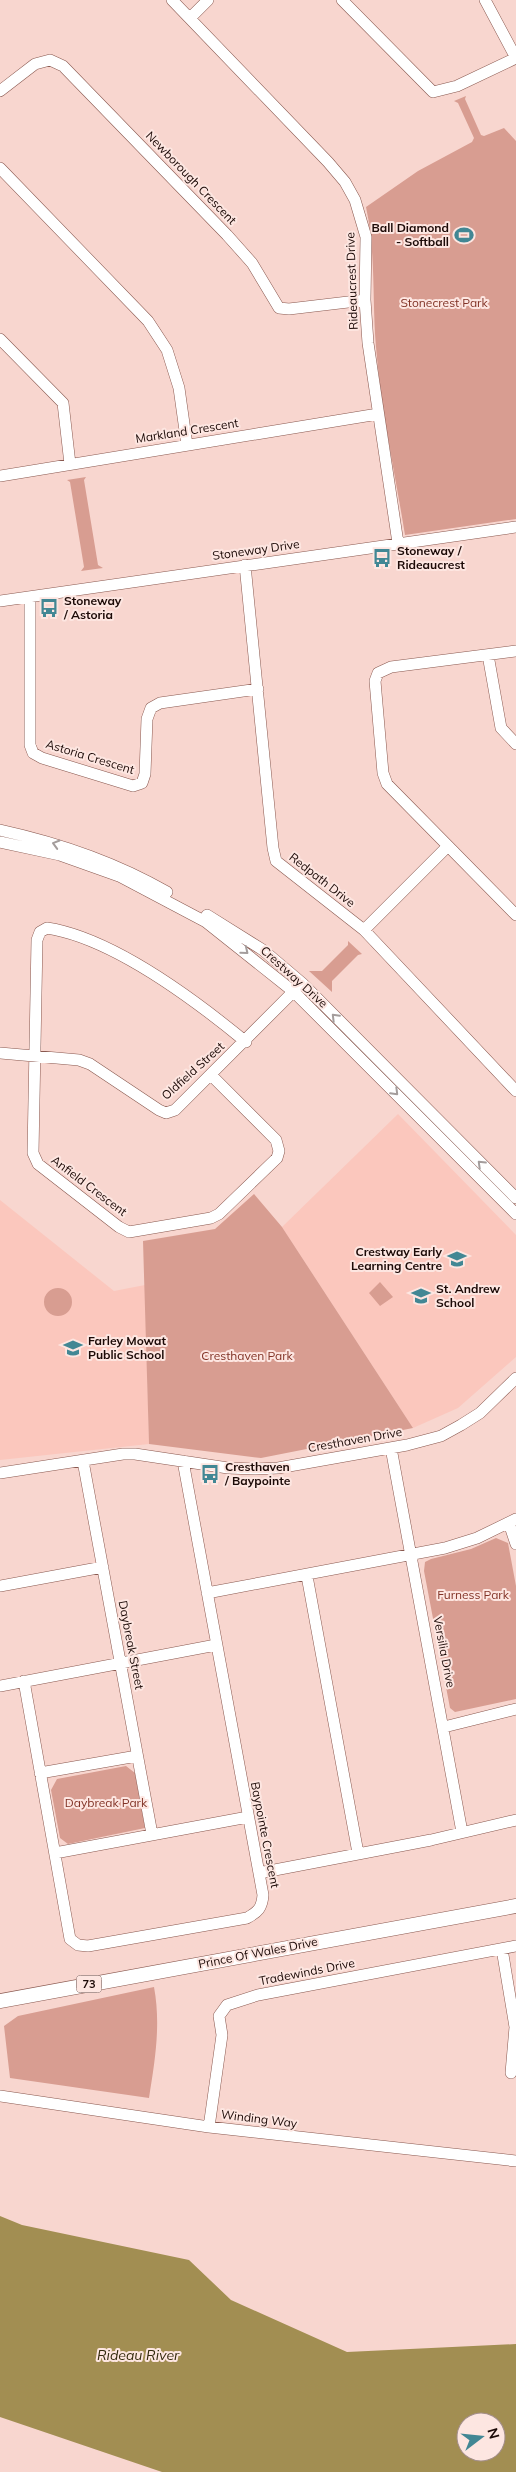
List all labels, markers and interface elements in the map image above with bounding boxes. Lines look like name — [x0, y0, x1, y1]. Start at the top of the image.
street label: Newborough Crescent — [143, 128, 240, 227]
place label: Ball Diamond - Softball — [371, 220, 449, 249]
sports icon: Ball Diamond - Softball — [453, 224, 475, 246]
street label: Rideaucrest Drive — [342, 232, 361, 330]
park label: Stonecrest Park — [400, 295, 488, 310]
street label: Markland Crescent — [134, 415, 239, 446]
street label: Stoneway Drive — [211, 536, 300, 563]
place label: Stoneway / Rideaucrest — [397, 543, 465, 572]
bus stop icon: Stoneway / Rideaucrest — [371, 547, 393, 569]
place label: Stoneway / Astoria — [63, 593, 122, 622]
bus stop icon: Stoneway / Astoria — [38, 597, 60, 619]
street label: Astoria Crescent — [44, 736, 136, 777]
one-way arrow — [52, 840, 61, 850]
street label: Redpath Drive — [286, 849, 358, 910]
street label: Crestway Drive — [258, 943, 331, 1011]
one-way arrow — [239, 946, 248, 954]
one-way arrow — [332, 1014, 341, 1023]
street label: Oldfield Street — [158, 1039, 227, 1103]
one-way arrow — [389, 1086, 398, 1095]
street label: Anfield Crescent — [48, 1152, 130, 1219]
one-way arrow — [478, 1161, 487, 1170]
place label: Crestway Early Learning Centre — [351, 1244, 442, 1273]
school or university icon: Crestway Early Learning Centre — [446, 1248, 468, 1270]
place label: St. Andrew School — [436, 1281, 500, 1310]
school or university icon: St. Andrew School — [410, 1285, 432, 1307]
place label: Farley Mowat Public School — [88, 1333, 167, 1362]
school or university icon: Farley Mowat Public School — [62, 1337, 84, 1359]
park label: Cresthaven Park — [201, 1348, 294, 1363]
street label: Cresthaven Drive — [307, 1424, 403, 1455]
place label: Cresthaven / Baypointe — [224, 1459, 291, 1488]
bus stop icon: Cresthaven / Baypointe — [199, 1463, 221, 1485]
park label: Furness Park — [437, 1587, 510, 1602]
street label: Daybreak Street — [116, 1599, 147, 1691]
street label: Versilia Drive — [430, 1615, 459, 1689]
street label: Baypointe Crescent — [248, 1780, 283, 1889]
park label: Daybreak Park — [65, 1795, 148, 1810]
street label: Prince Of Wales Drive — [197, 1934, 319, 1971]
street label: Tradewinds Drive — [258, 1955, 356, 1988]
road number: 73 — [76, 1976, 102, 1992]
street label: Winding Way — [220, 2106, 299, 2131]
water label: Rideau River — [97, 2346, 180, 2364]
north arrow — [456, 2412, 506, 2462]
text: N — [483, 2426, 504, 2441]

